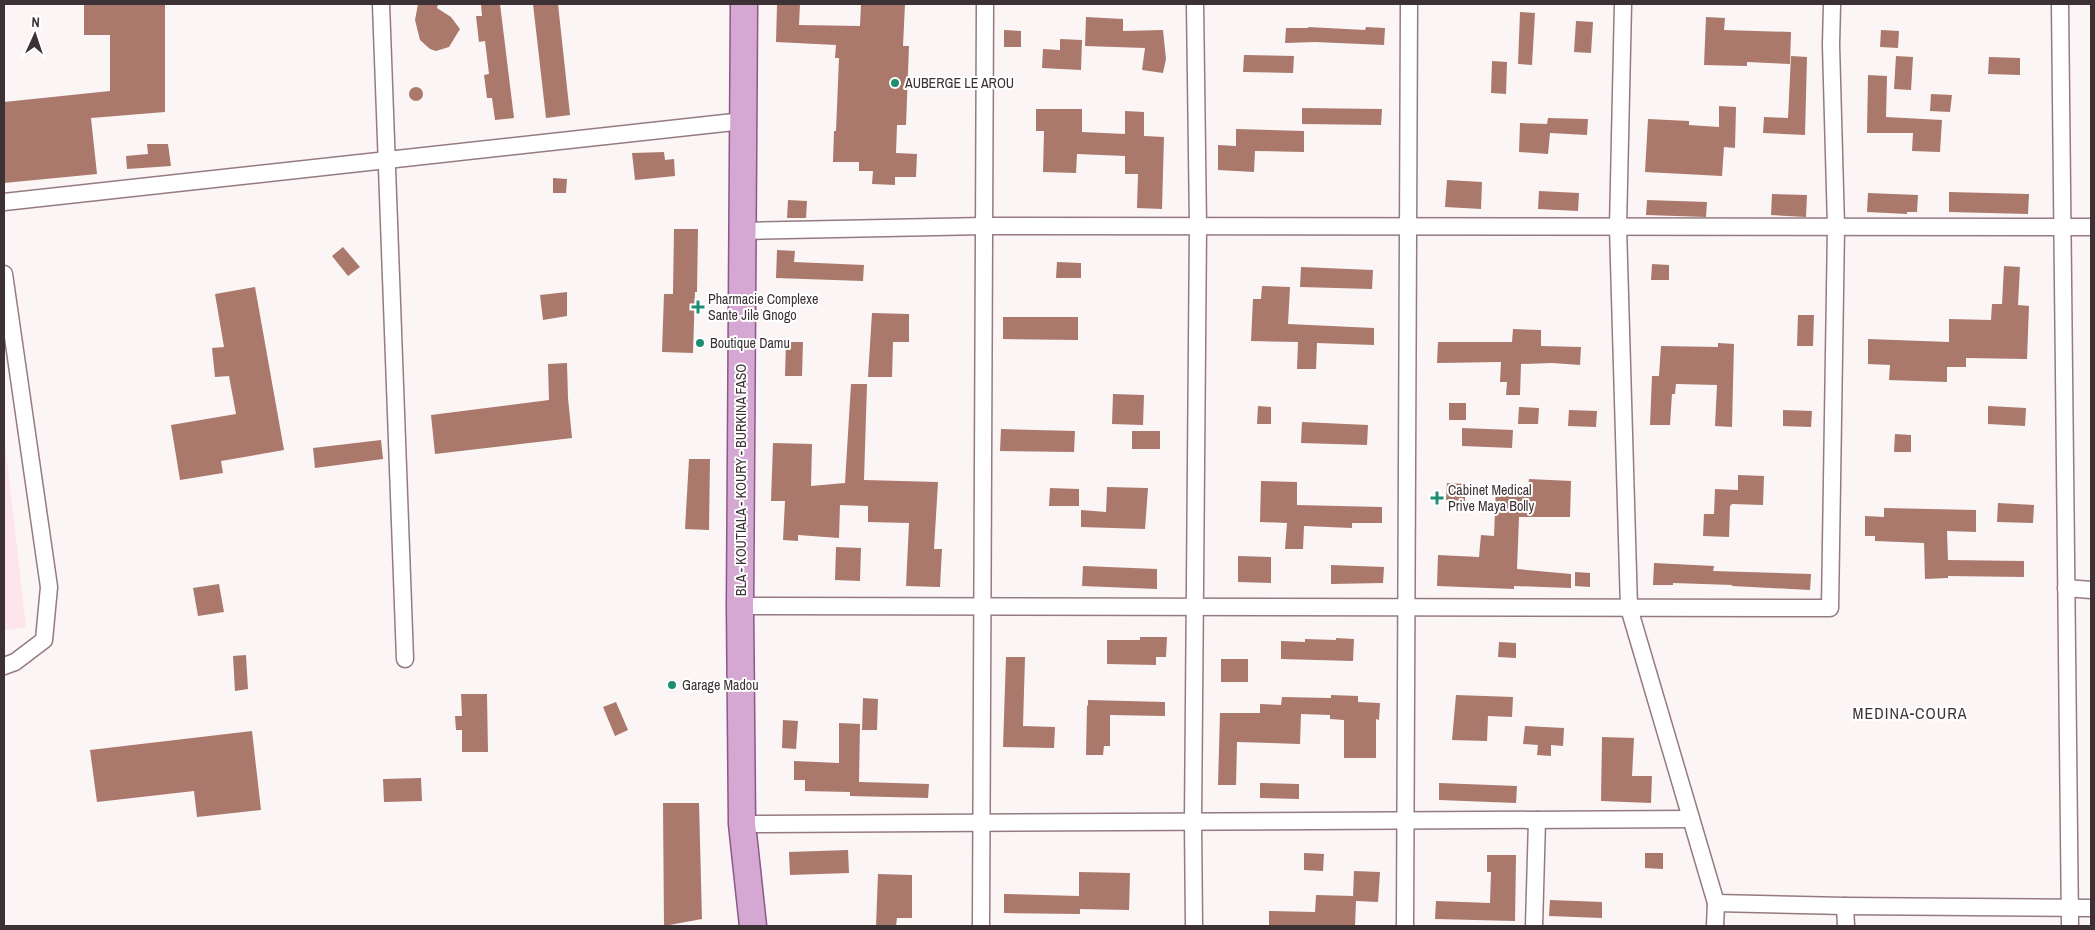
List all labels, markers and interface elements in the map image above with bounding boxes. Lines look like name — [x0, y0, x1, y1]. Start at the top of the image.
north arrow — [10, 10, 60, 60]
text: N — [31, 13, 40, 31]
place label: AUBERGE LE AROU — [904, 74, 1014, 92]
marker: AUBERGE LE AROU — [889, 77, 901, 89]
place label: Pharmacie Complexe Sante Jile Gnogo — [708, 290, 818, 324]
marker: Pharmacie Complexe Sante Jile Gnogo — [692, 301, 704, 313]
place label: Boutique Damu — [710, 334, 790, 352]
marker: Boutique Damu — [694, 337, 706, 349]
street label: BLA - KOUTIALA - KOURY - BURKINA FASO — [732, 364, 750, 596]
place label: Cabinet Medical Prive Maya Bolly — [1448, 481, 1534, 515]
marker: Cabinet Medical Prive Maya Bolly — [1430, 491, 1444, 505]
place label: Garage Madou — [682, 676, 759, 694]
marker: Garage Madou — [666, 679, 678, 691]
district label: MEDINA-COURA — [1853, 702, 1967, 724]

